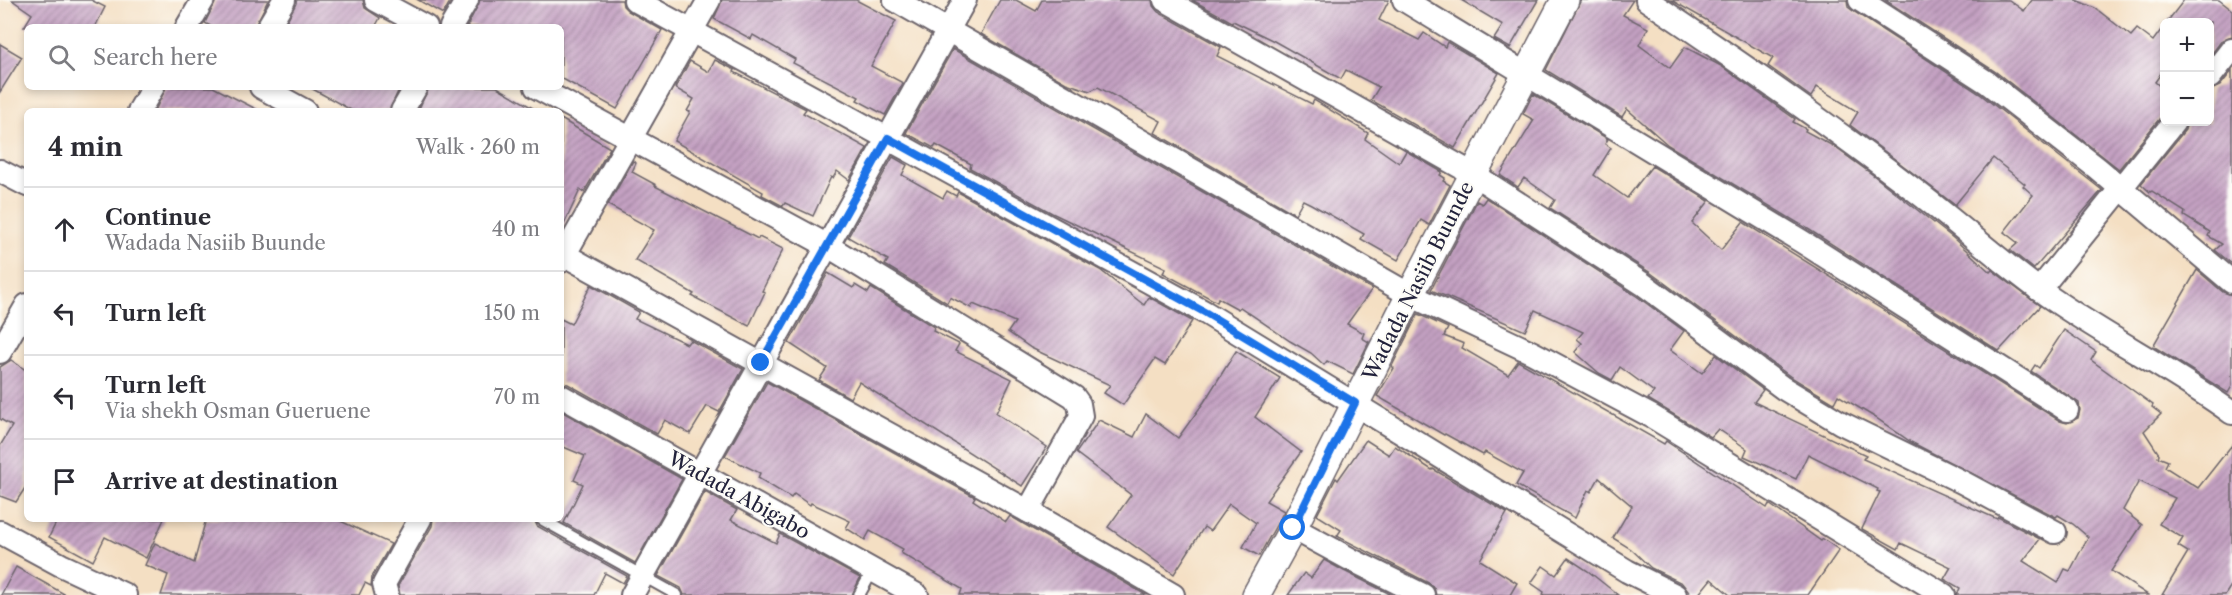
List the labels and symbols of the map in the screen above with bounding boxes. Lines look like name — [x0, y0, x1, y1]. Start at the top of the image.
street label: Wadada Nasiib Buunde — [1357, 177, 1479, 386]
route end — [747, 349, 773, 375]
street label: Wadada Abigabo — [663, 446, 814, 544]
route start — [1279, 514, 1305, 540]

